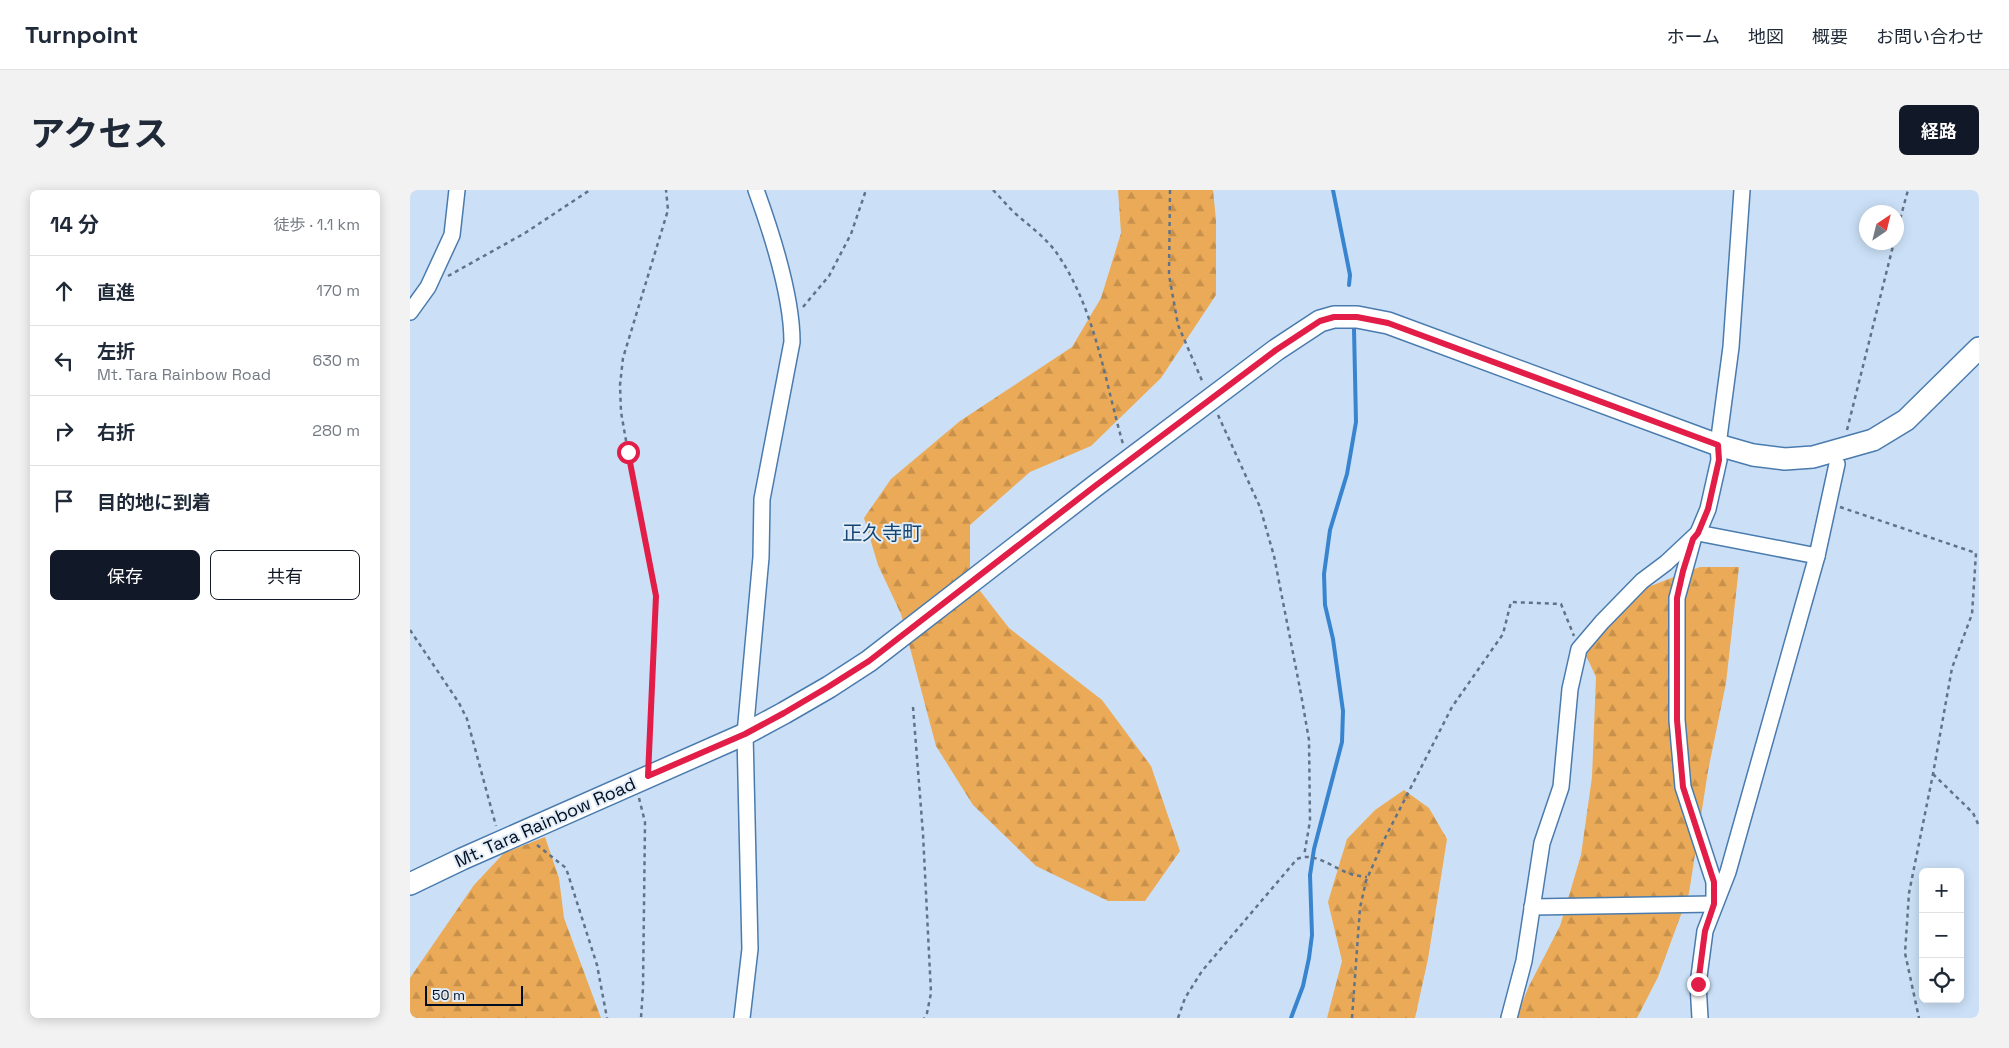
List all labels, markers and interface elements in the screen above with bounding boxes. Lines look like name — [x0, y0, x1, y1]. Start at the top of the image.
text: Turnpoint — [25, 19, 138, 50]
text: ホーム — [1667, 25, 1720, 48]
text: 地図 — [1748, 25, 1784, 48]
text: 概要 — [1812, 25, 1848, 48]
text: お問い合わせ — [1876, 25, 1984, 48]
button: 経路 — [1899, 105, 1979, 155]
text: アクセス — [30, 112, 168, 156]
north arrow — [1859, 205, 1904, 250]
text: 14 分 — [50, 211, 99, 238]
text: 徒歩 · 1.1 km — [274, 214, 360, 235]
icon: ahead — [50, 277, 78, 305]
text: 直進 — [97, 280, 135, 305]
text: 170 m — [316, 280, 360, 301]
text: 左折 — [97, 339, 135, 364]
icon: left — [50, 347, 78, 375]
text: 630 m — [312, 350, 360, 371]
text: Mt. Tara Rainbow Road — [97, 364, 271, 385]
icon: right — [50, 417, 78, 445]
text: 右折 — [97, 420, 135, 445]
text: 280 m — [312, 420, 360, 441]
route start — [617, 441, 640, 464]
icon: arrive — [50, 487, 78, 515]
text: 目的地に到着 — [97, 490, 211, 515]
district label: 正久寺町 — [842, 520, 922, 546]
button: 保存 — [50, 550, 200, 600]
button: 共有 — [210, 550, 360, 600]
street label: Mt. Tara Rainbow Road — [451, 772, 639, 872]
map controls — [1919, 868, 1964, 1003]
button: + — [1919, 868, 1964, 913]
button: − — [1919, 913, 1964, 958]
button: locate — [1919, 958, 1964, 1003]
route end — [1687, 973, 1710, 996]
scale bar — [425, 983, 522, 1006]
text: 50 m — [432, 986, 465, 1004]

